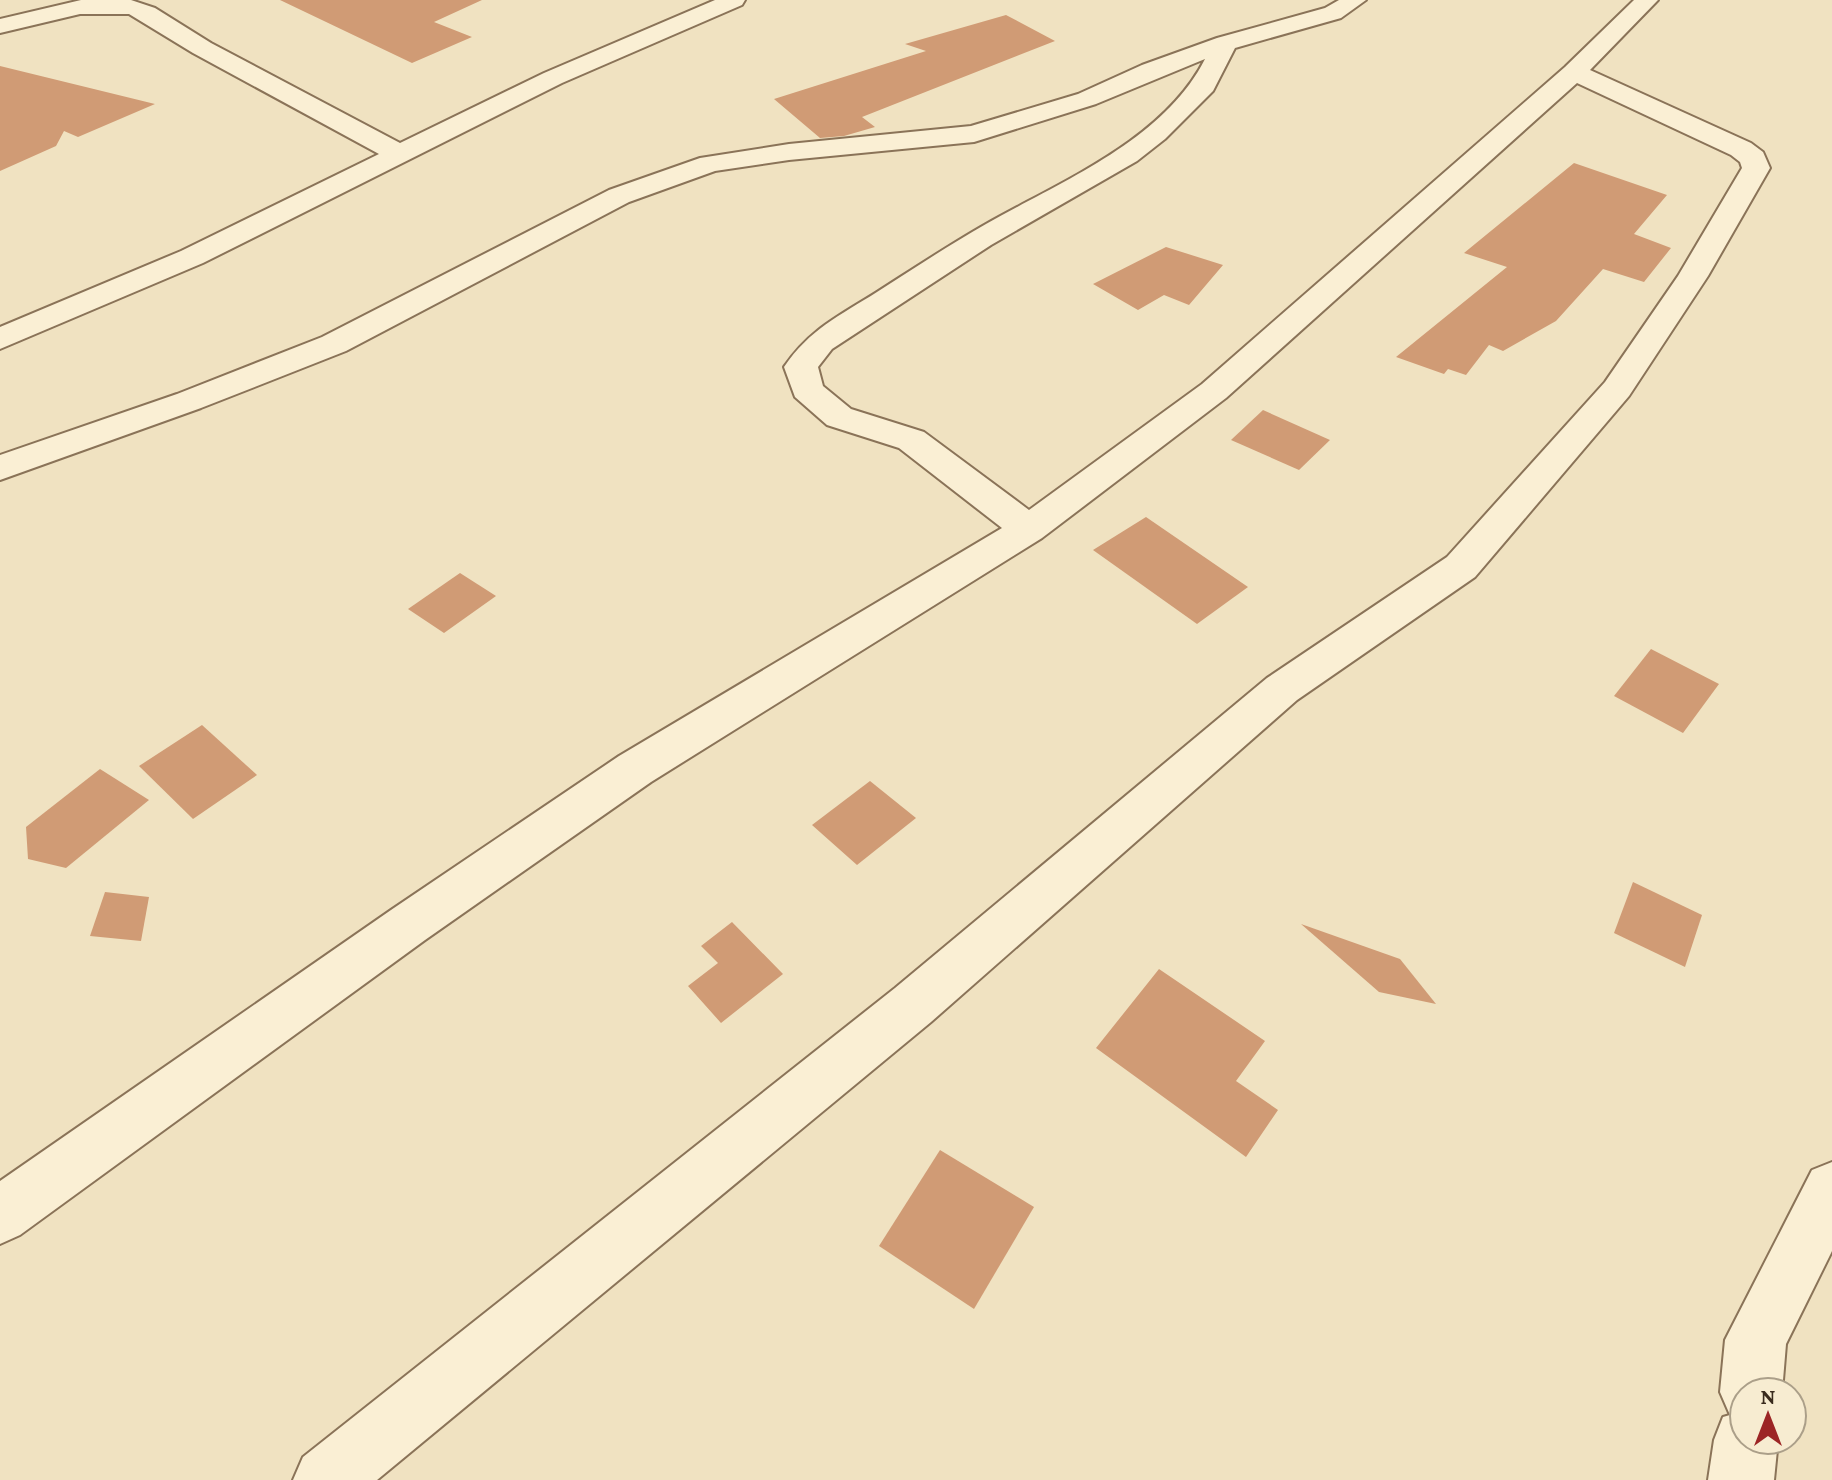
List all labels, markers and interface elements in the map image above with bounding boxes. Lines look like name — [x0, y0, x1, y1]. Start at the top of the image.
north arrow — [1728, 1376, 1808, 1456]
text: N — [1761, 1384, 1776, 1409]

